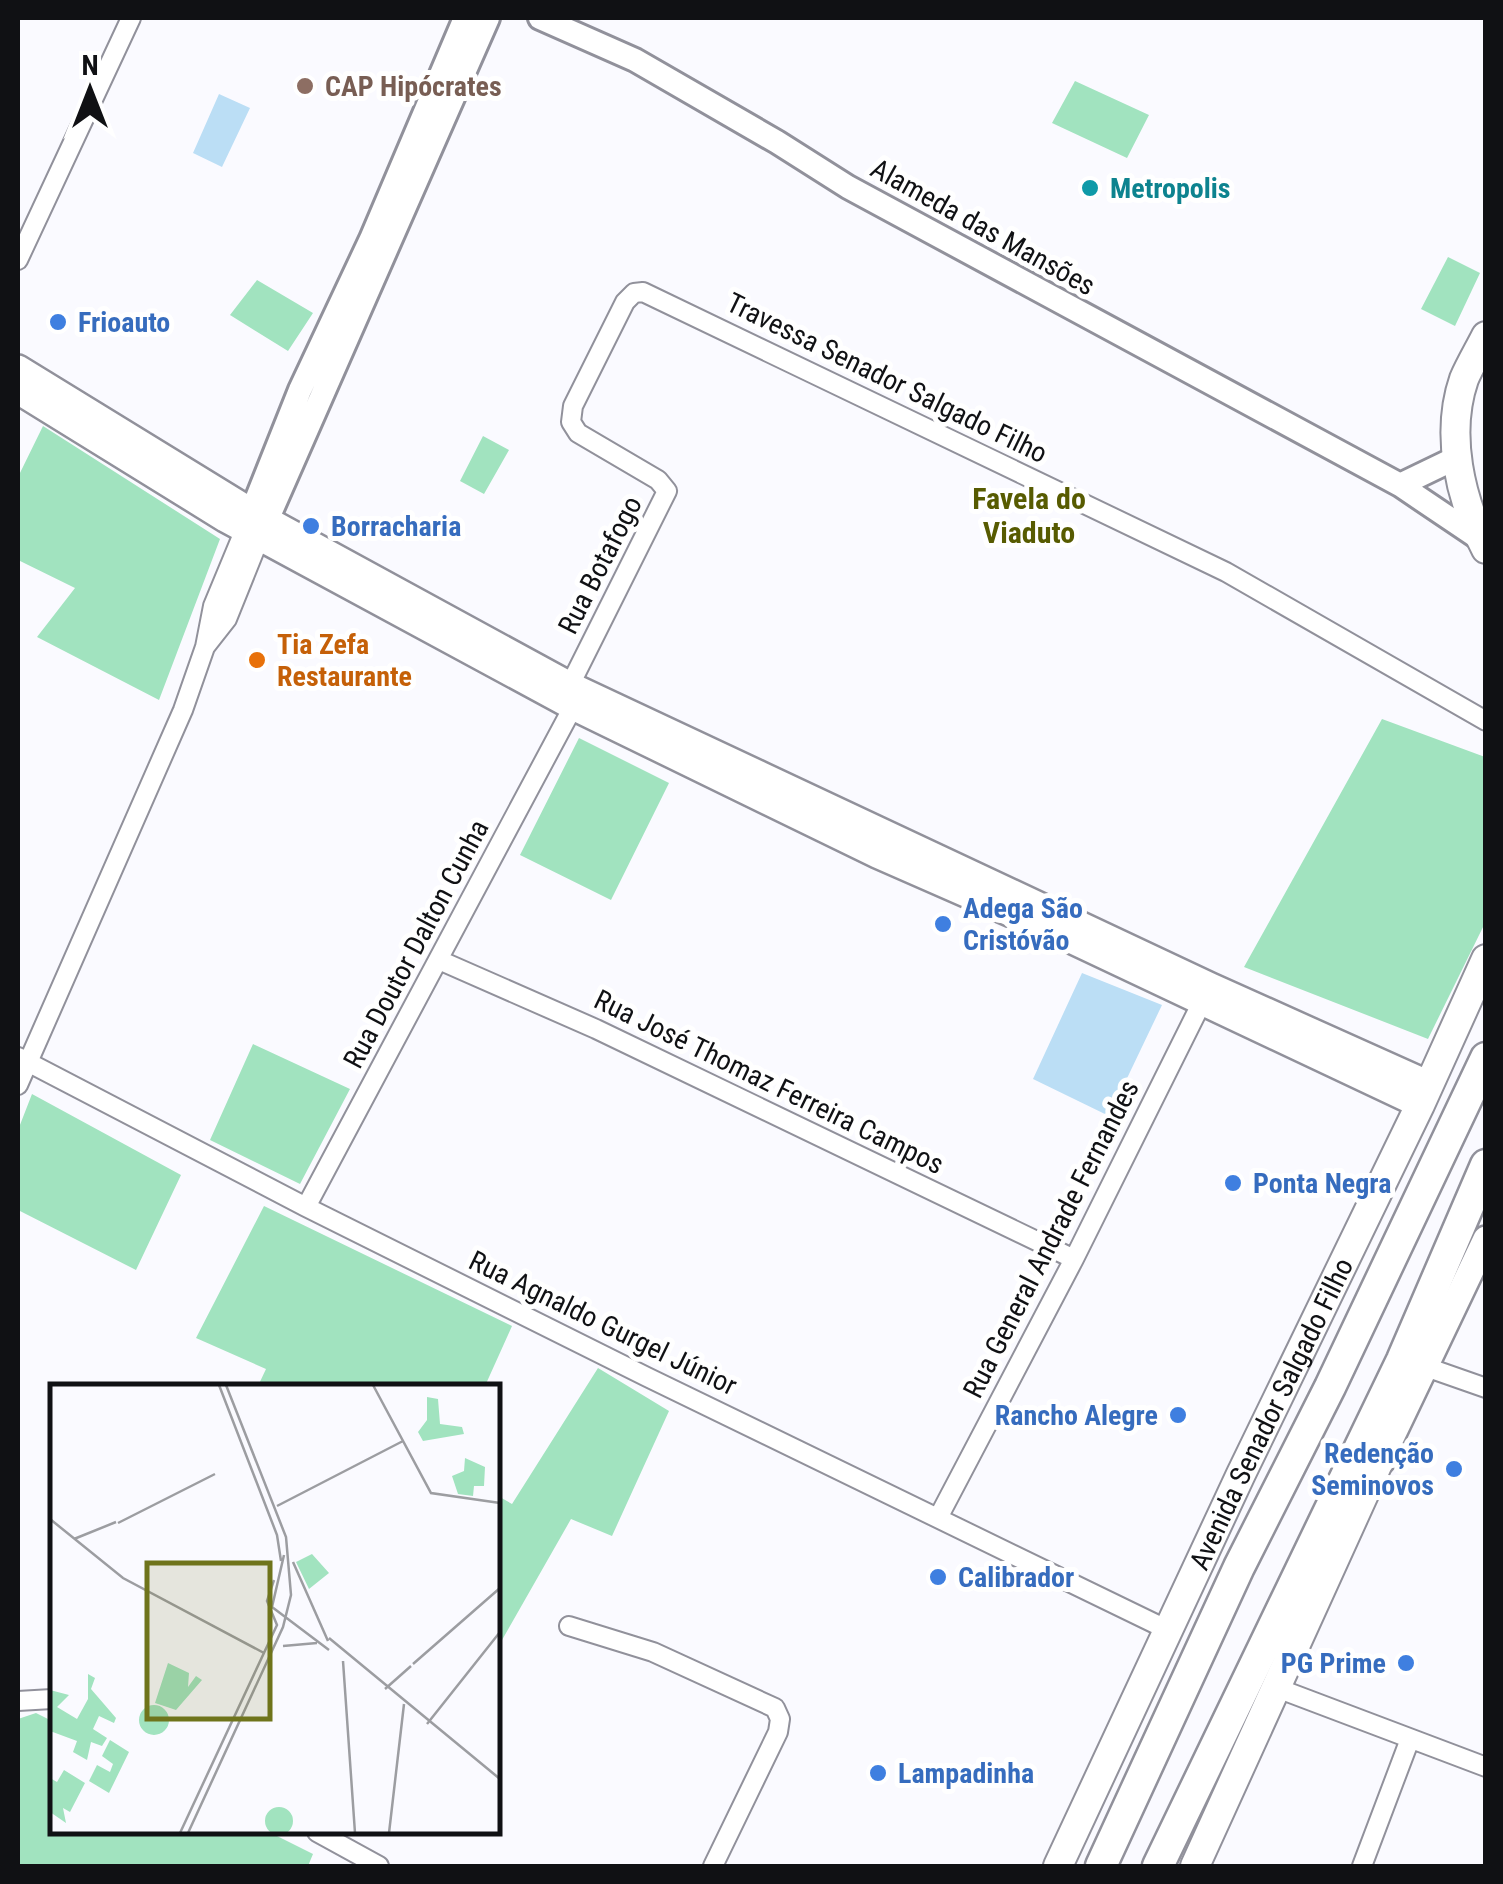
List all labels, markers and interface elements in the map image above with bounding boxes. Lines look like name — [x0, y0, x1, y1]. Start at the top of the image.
north arrow — [40, 40, 140, 140]
text: N — [81, 49, 99, 82]
place label: CAP Hipócrates — [325, 70, 502, 103]
marker: CAP Hipócrates — [294, 75, 316, 97]
street label: Alameda das Mansões — [865, 152, 1101, 302]
place label: Metropolis — [1110, 172, 1231, 205]
marker: Metropolis — [1079, 177, 1101, 199]
street label: Travessa Senador Salgado Filho — [721, 286, 1053, 470]
place label: Frioauto — [78, 306, 170, 339]
marker: Frioauto — [47, 311, 69, 333]
district label: Favela do Viaduto — [972, 481, 1086, 550]
street label: Rua Botafogo — [551, 491, 649, 639]
place label: Borracharia — [331, 510, 461, 543]
marker: Borracharia — [300, 515, 322, 537]
place label: Tia Zefa Restaurante — [277, 628, 412, 693]
marker: Tia Zefa Restaurante — [246, 649, 268, 671]
street label: Rua Doutor Dalton Cunha — [337, 814, 495, 1074]
place label: Adega São Cristóvão — [963, 892, 1083, 957]
marker: Adega São Cristóvão — [932, 913, 954, 935]
street label: Rua José Thomaz Ferreira Campos — [589, 983, 949, 1181]
street label: Rua General Andrade Fernandes — [956, 1074, 1146, 1404]
place label: Ponta Negra — [1253, 1167, 1391, 1200]
marker: Ponta Negra — [1222, 1172, 1244, 1194]
street label: Rua Agnaldo Gurgel Júnior — [464, 1244, 742, 1402]
street label: Avenida Senador Salgado Filho — [1182, 1252, 1360, 1575]
inset map — [50, 1384, 500, 1834]
place label: Rancho Alegre — [995, 1399, 1158, 1432]
marker: Rancho Alegre — [1167, 1404, 1189, 1426]
place label: Redenção Seminovos — [1311, 1437, 1434, 1502]
marker: Redenção Seminovos — [1443, 1458, 1465, 1480]
place label: Calibrador — [958, 1561, 1074, 1594]
marker: Calibrador — [927, 1566, 949, 1588]
place label: PG Prime — [1281, 1647, 1386, 1680]
marker: PG Prime — [1395, 1652, 1417, 1674]
place label: Lampadinha — [898, 1757, 1034, 1790]
marker: Lampadinha — [867, 1762, 889, 1784]

